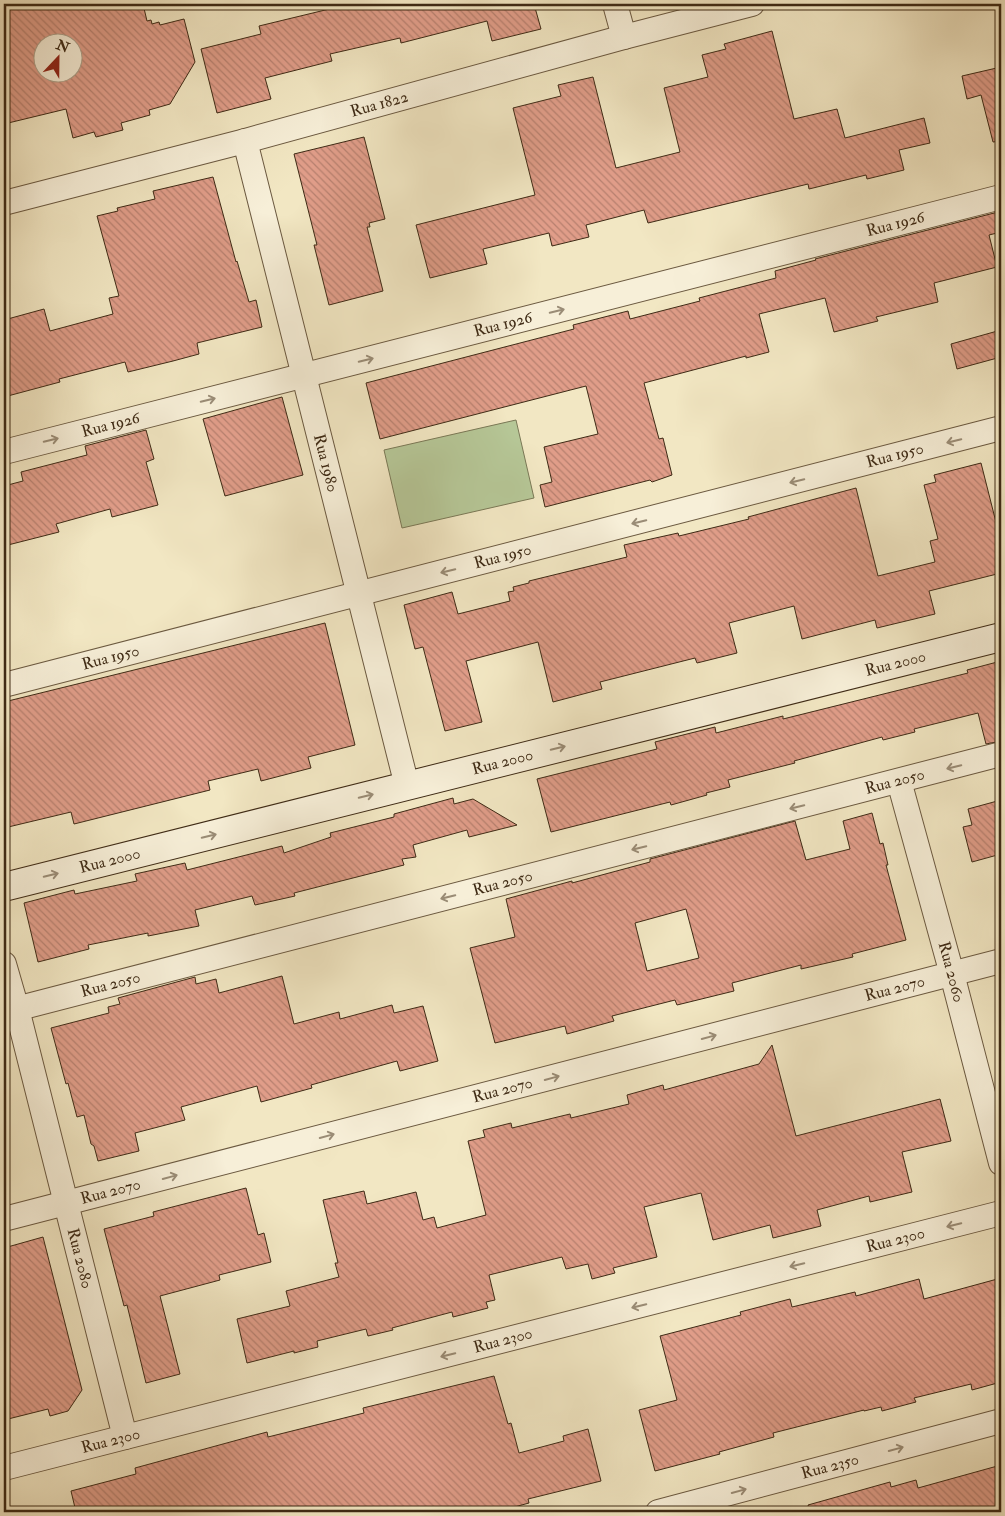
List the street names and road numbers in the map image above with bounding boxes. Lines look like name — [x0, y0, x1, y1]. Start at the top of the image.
street label: Rua 1822 — [348, 87, 410, 122]
street label: Rua 1926 — [864, 207, 928, 241]
street label: Rua 1926 — [472, 307, 535, 341]
street label: Rua 1926 — [79, 407, 143, 442]
street label: Rua 1980 — [309, 432, 343, 494]
street label: Rua 1950 — [864, 438, 926, 472]
street label: Rua 1950 — [472, 539, 534, 573]
street label: Rua 1950 — [80, 641, 141, 675]
street label: Rua 2000 — [863, 646, 928, 681]
street label: Rua 2000 — [470, 745, 535, 779]
street label: Rua 2050 — [863, 764, 927, 799]
street label: Rua 2000 — [77, 843, 142, 878]
street label: Rua 2050 — [471, 866, 535, 900]
street label: Rua 2060 — [934, 939, 969, 1004]
street label: Rua 2050 — [78, 967, 143, 1002]
street label: Rua 2070 — [862, 971, 927, 1006]
street label: Rua 2070 — [470, 1073, 535, 1107]
street label: Rua 2070 — [78, 1174, 143, 1209]
street label: Rua 2300 — [864, 1223, 927, 1257]
street label: Rua 2080 — [63, 1226, 97, 1291]
street label: Rua 2300 — [471, 1323, 535, 1358]
street label: Rua 2300 — [79, 1424, 142, 1458]
street label: Rua 2350 — [799, 1449, 861, 1484]

